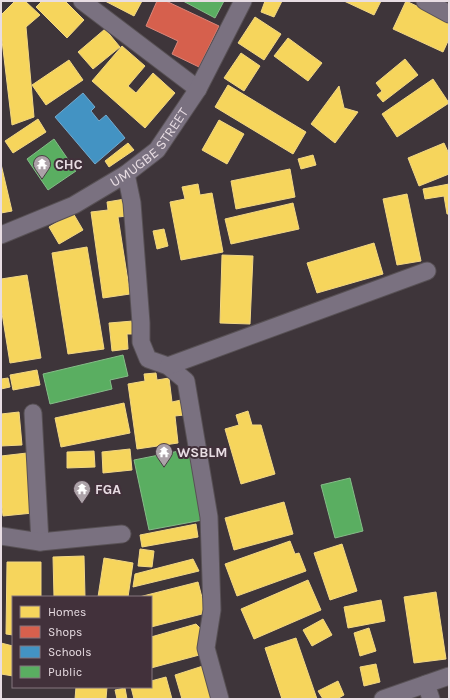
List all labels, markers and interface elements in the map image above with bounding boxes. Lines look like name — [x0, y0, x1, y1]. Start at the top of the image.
street label: UMUGBE STREET — [107, 105, 192, 191]
temple icon: CHC — [32, 154, 52, 179]
place label: CHC — [55, 156, 83, 173]
temple icon: WSBLM — [154, 442, 174, 467]
place label: WSBLM — [177, 444, 227, 461]
temple icon: FGA — [72, 479, 92, 504]
place label: FGA — [95, 481, 121, 498]
legend — [12, 596, 152, 688]
text: Homes — [48, 605, 86, 619]
text: Shops — [48, 625, 82, 639]
text: Schools — [48, 645, 91, 659]
text: Public — [48, 665, 82, 679]

